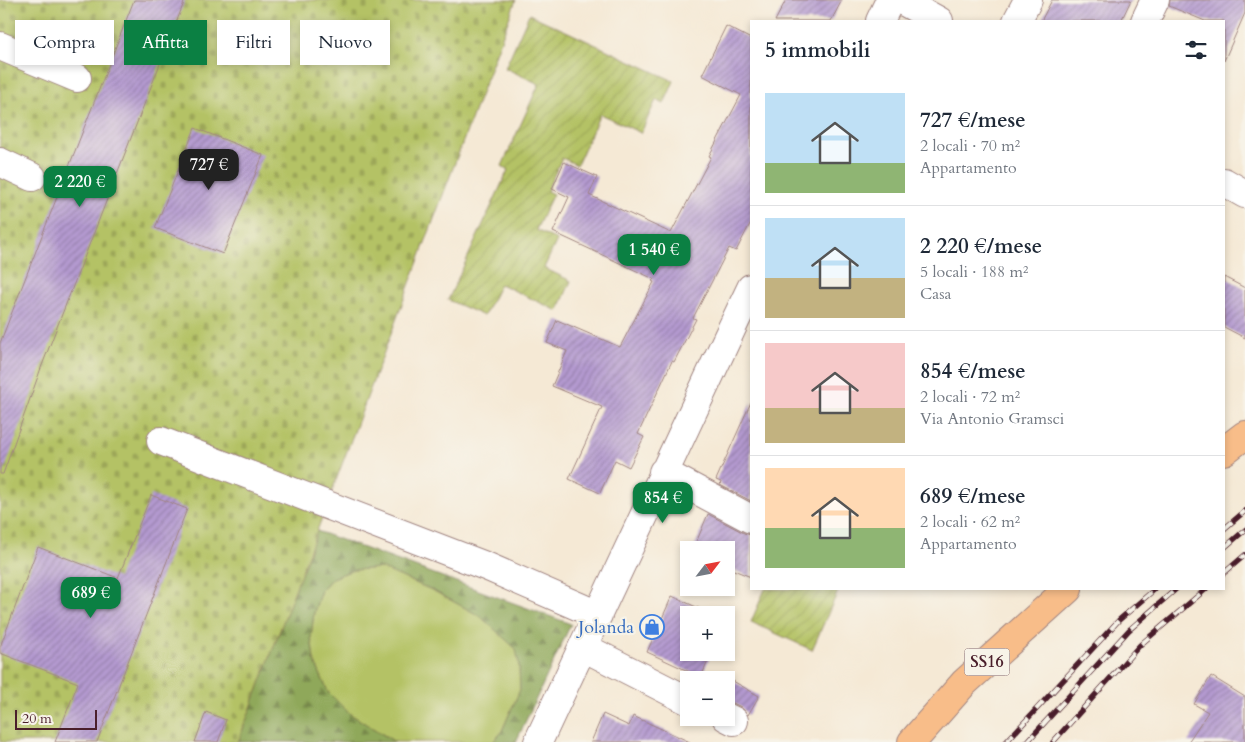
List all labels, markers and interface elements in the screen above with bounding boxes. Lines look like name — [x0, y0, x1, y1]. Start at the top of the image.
chip: Compra — [15, 20, 114, 65]
chip: Affitta — [124, 20, 207, 65]
chip: Filtri — [217, 20, 290, 65]
chip: Nuovo — [300, 20, 390, 65]
text: 5 immobili — [765, 36, 871, 65]
icon: filters — [1182, 36, 1210, 64]
text: 727 €/mese — [920, 106, 1026, 135]
icon: home — [805, 113, 865, 173]
text: 2 locali · 70 m² — [920, 135, 1020, 157]
pin: 727 € — [174, 148, 244, 191]
text: 727 € — [190, 154, 228, 176]
text: Appartamento — [920, 157, 1017, 179]
pin: 2 220 € — [34, 166, 126, 208]
text: 2 220 € — [55, 171, 105, 193]
text: 2 220 €/mese — [920, 232, 1042, 261]
pin: 1 540 € — [608, 234, 700, 276]
icon: home — [805, 238, 865, 298]
text: 1 540 € — [629, 239, 679, 261]
text: 5 locali · 188 m² — [920, 261, 1028, 283]
text: Casa — [920, 283, 951, 305]
text: 854 €/mese — [920, 357, 1026, 386]
icon: home — [805, 363, 865, 423]
text: 2 locali · 72 m² — [920, 386, 1020, 408]
text: Via Antonio Gramsci — [920, 408, 1064, 430]
pin: 854 € — [628, 482, 698, 524]
text: 689 €/mese — [920, 482, 1026, 511]
text: 854 € — [644, 487, 682, 509]
icon: home — [805, 488, 865, 548]
text: 2 locali · 62 m² — [920, 511, 1020, 533]
text: Appartamento — [920, 533, 1017, 555]
north arrow — [680, 541, 735, 596]
map controls — [680, 541, 735, 726]
pin: 689 € — [56, 576, 126, 619]
text: 689 € — [72, 582, 110, 604]
button: + — [680, 606, 735, 661]
shop icon: Jolanda — [639, 614, 665, 640]
place label: Jolanda — [575, 615, 634, 640]
road number: SS16 — [964, 649, 1010, 676]
button: − — [680, 671, 735, 726]
scale bar — [15, 707, 98, 730]
text: 20 m — [22, 709, 52, 728]

